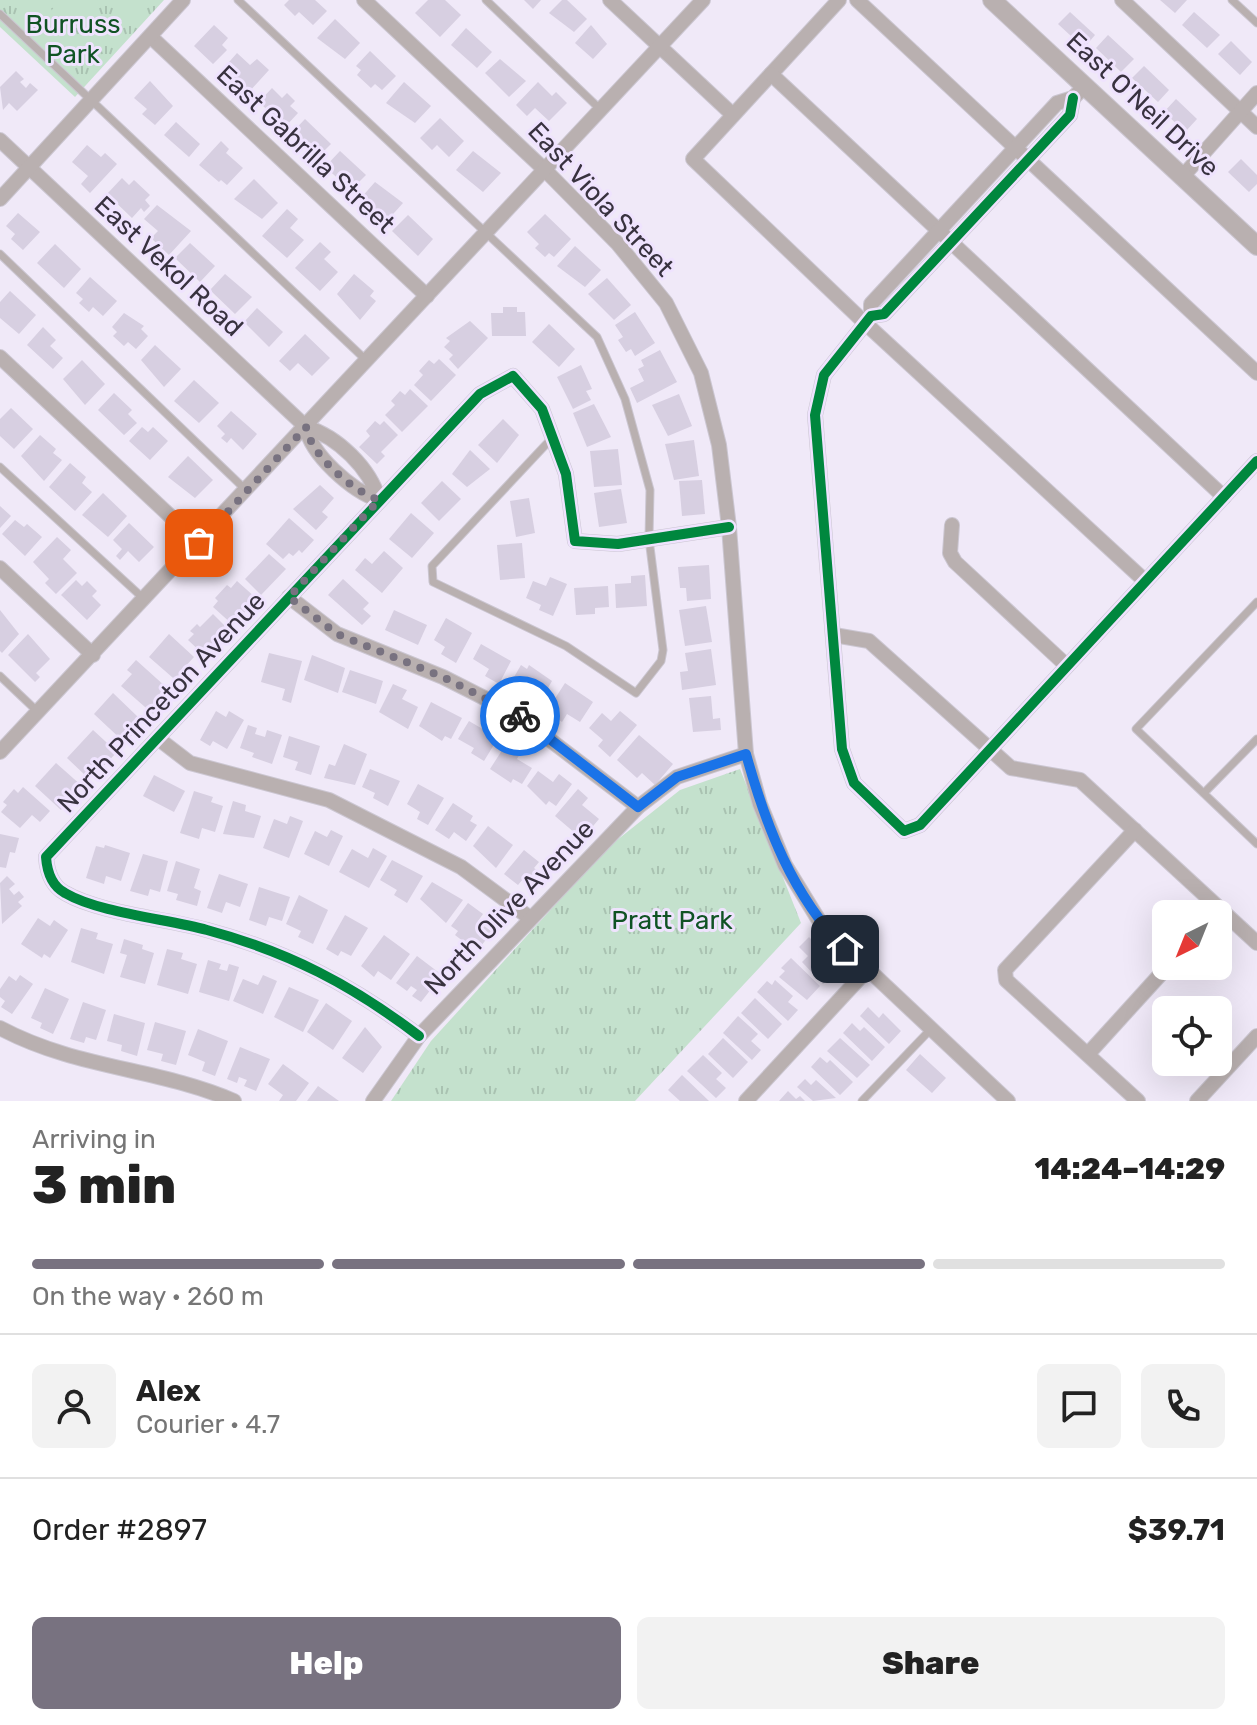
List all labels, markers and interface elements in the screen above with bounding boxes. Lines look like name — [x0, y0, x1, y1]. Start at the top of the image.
park label: Burruss Park — [26, 9, 120, 70]
street label: East O'Neil Drive — [1060, 26, 1225, 183]
street label: East Gabrilla Street — [210, 59, 401, 240]
street label: East Viola Street — [521, 116, 680, 283]
street label: East Vekol Road — [88, 190, 249, 343]
pin — [165, 509, 233, 577]
icon: bag — [177, 521, 221, 565]
street label: North Princeton Avenue — [51, 586, 272, 819]
courier — [480, 676, 560, 756]
icon: bike — [498, 694, 542, 738]
street label: North Olive Avenue — [418, 814, 601, 1001]
north arrow — [1152, 900, 1232, 980]
map controls — [1152, 900, 1232, 1076]
park label: Pratt Park — [611, 905, 733, 936]
pin — [811, 915, 879, 983]
icon: home — [823, 927, 867, 971]
button: locate — [1152, 996, 1232, 1076]
text: Arriving in — [32, 1124, 156, 1155]
text: 14:24–14:29 — [1034, 1151, 1225, 1187]
text: 3 min — [32, 1154, 176, 1216]
text: On the way · 260 m — [32, 1281, 264, 1312]
button: person — [32, 1364, 116, 1448]
button: chat — [1037, 1364, 1121, 1448]
button: phone — [1141, 1364, 1225, 1448]
text: Alex — [136, 1373, 201, 1409]
text: Courier · 4.7 — [136, 1409, 280, 1440]
text: Order #2897 — [32, 1512, 207, 1548]
text: $39.71 — [1128, 1512, 1225, 1548]
button: Help — [32, 1617, 621, 1709]
button: Share — [637, 1617, 1225, 1709]

